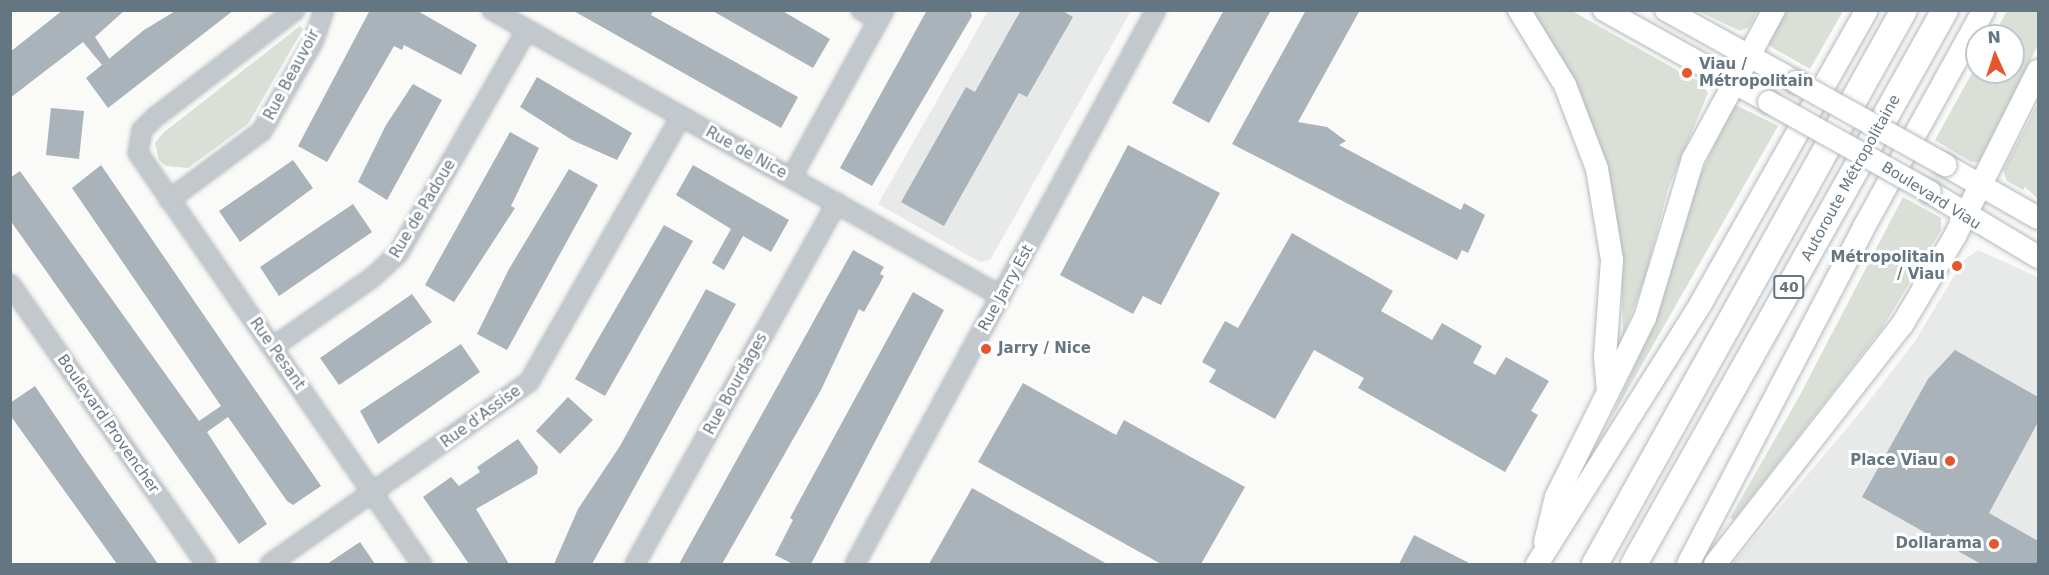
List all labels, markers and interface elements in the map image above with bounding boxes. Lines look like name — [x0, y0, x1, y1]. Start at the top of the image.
north arrow — [1965, 24, 2025, 84]
street label: Rue Beauvoir — [261, 27, 323, 123]
text: N — [1987, 28, 2001, 47]
place label: Viau / Métropolitain — [1699, 55, 1813, 90]
marker: Viau / Métropolitain — [1680, 66, 1694, 80]
street label: Autoroute Métropolitaine — [1798, 92, 1904, 264]
street label: Rue de Nice — [702, 123, 790, 183]
street label: Rue de Padoue — [387, 156, 459, 262]
street label: Boulevard Viau — [1878, 158, 1984, 234]
street label: Rue Jarry Est — [975, 242, 1037, 334]
place label: Métropolitain / Viau — [1831, 248, 1945, 283]
marker: Métropolitain / Viau — [1950, 259, 1964, 273]
road number: 40 — [1772, 276, 1806, 298]
street label: Rue Pesant — [246, 315, 308, 393]
street label: Rue Bourdages — [701, 330, 771, 438]
place label: Jarry / Nice — [998, 340, 1091, 358]
marker: Jarry / Nice — [979, 342, 993, 356]
street label: Boulevard Provencher — [53, 351, 163, 497]
street label: Rue d'Assise — [438, 382, 524, 452]
place label: Place Viau — [1850, 452, 1938, 470]
marker: Place Viau — [1943, 454, 1957, 468]
place label: Dollarama — [1896, 535, 1982, 553]
marker: Dollarama — [1987, 537, 2001, 551]

